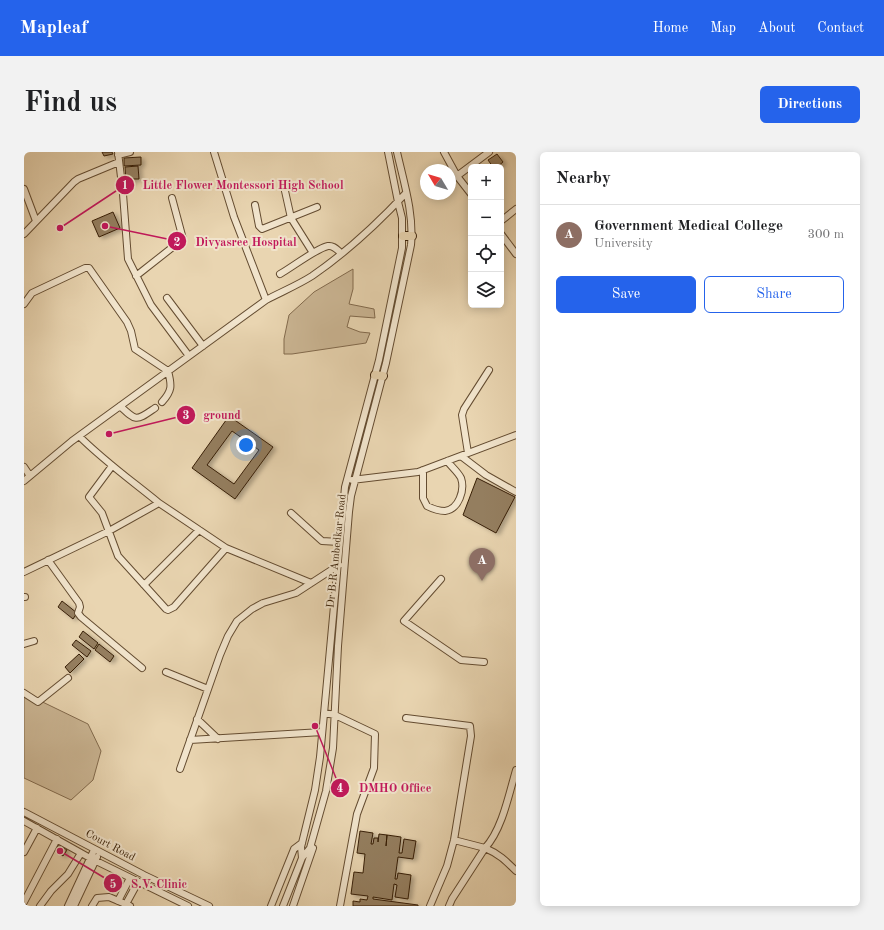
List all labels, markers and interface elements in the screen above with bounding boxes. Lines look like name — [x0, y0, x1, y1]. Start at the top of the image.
text: Mapleaf — [20, 19, 88, 38]
text: Home — [653, 21, 688, 35]
text: Map — [710, 21, 736, 35]
text: About — [758, 21, 795, 35]
text: Contact — [817, 21, 864, 35]
button: Directions — [760, 86, 860, 123]
text: Find us — [24, 90, 117, 118]
north arrow — [420, 164, 456, 200]
map controls — [468, 164, 504, 308]
button: + — [468, 164, 504, 200]
text: Nearby — [556, 170, 611, 187]
callout: Little Flower Montessori High School — [115, 173, 352, 197]
text: 1 — [122, 180, 128, 192]
text: Little Flower Montessori High School — [142, 180, 344, 192]
button: − — [468, 200, 504, 236]
text: Government Medical College — [594, 219, 783, 234]
text: A — [564, 228, 574, 241]
text: 300 m — [807, 228, 844, 241]
callout: Divyasree Hospital — [167, 229, 305, 253]
button: locate — [468, 236, 504, 272]
text: 2 — [174, 237, 181, 249]
text: Divyasree Hospital — [195, 237, 297, 249]
text: University — [594, 237, 653, 250]
button: layers — [468, 272, 504, 308]
button: Save — [556, 276, 696, 313]
button: Share — [704, 276, 844, 313]
callout: ground — [176, 403, 249, 427]
text: 3 — [183, 410, 190, 422]
text: ground — [203, 410, 241, 422]
your location — [236, 435, 256, 455]
street label: Dr B.R Ambedkar Road — [326, 493, 348, 609]
pin: A — [469, 548, 495, 581]
callout: DMHO Office — [330, 776, 439, 800]
text: 4 — [337, 783, 344, 795]
text: DMHO Office — [359, 783, 432, 795]
street label: Court Road — [83, 828, 137, 864]
callout: S.V. Clinic — [103, 871, 195, 895]
text: 5 — [110, 878, 117, 891]
text: S.V. Clinic — [131, 879, 188, 891]

